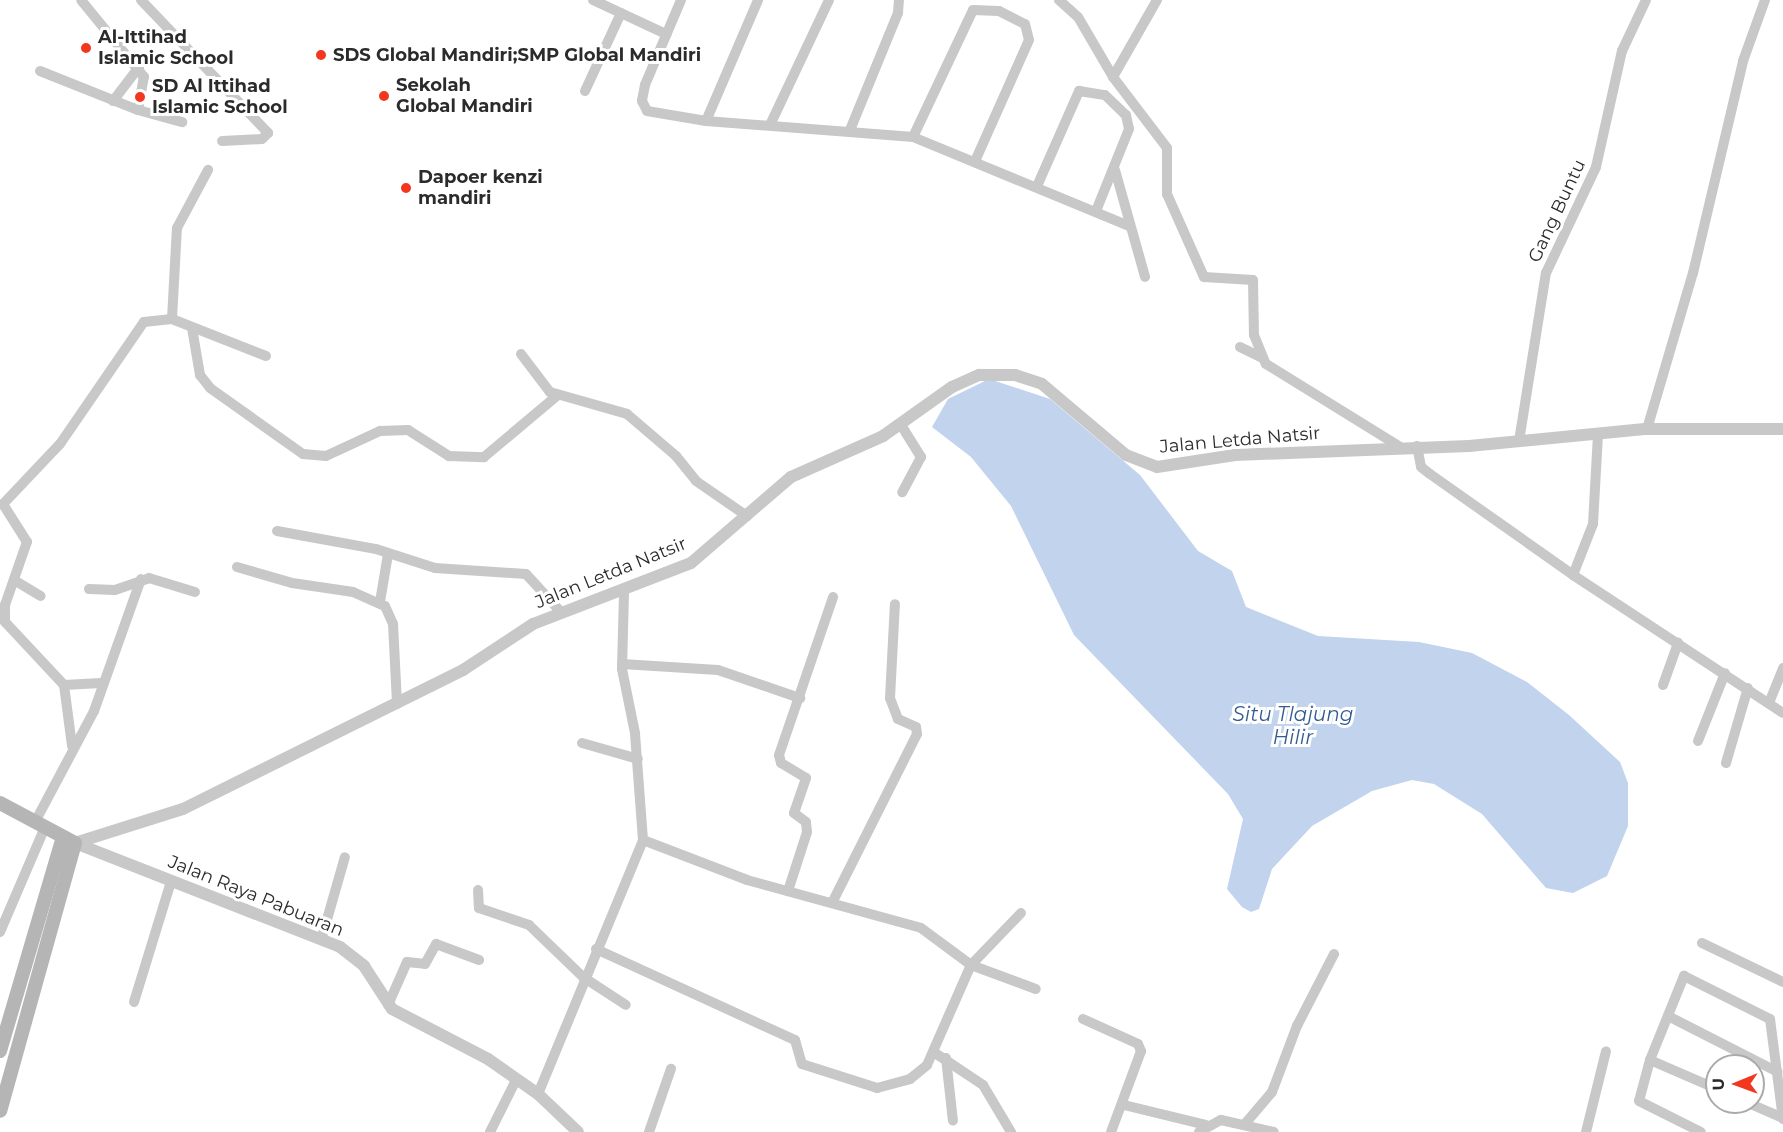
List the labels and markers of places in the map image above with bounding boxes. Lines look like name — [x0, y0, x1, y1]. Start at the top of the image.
place label: Al-Ittihad Islamic School — [98, 27, 234, 70]
marker: Al-Ittihad Islamic School — [79, 41, 93, 55]
place label: SDS Global Mandiri;SMP Global Mandiri — [333, 44, 701, 66]
marker: SDS Global Mandiri;SMP Global Mandiri — [314, 48, 328, 62]
place label: Sekolah Global Mandiri — [396, 75, 533, 118]
place label: SD Al Ittihad Islamic School — [152, 76, 288, 118]
marker: Sekolah Global Mandiri — [377, 89, 391, 103]
marker: SD Al Ittihad Islamic School — [133, 90, 147, 104]
place label: Dapoer kenzi mandiri — [418, 167, 543, 210]
marker: Dapoer kenzi mandiri — [399, 181, 413, 195]

